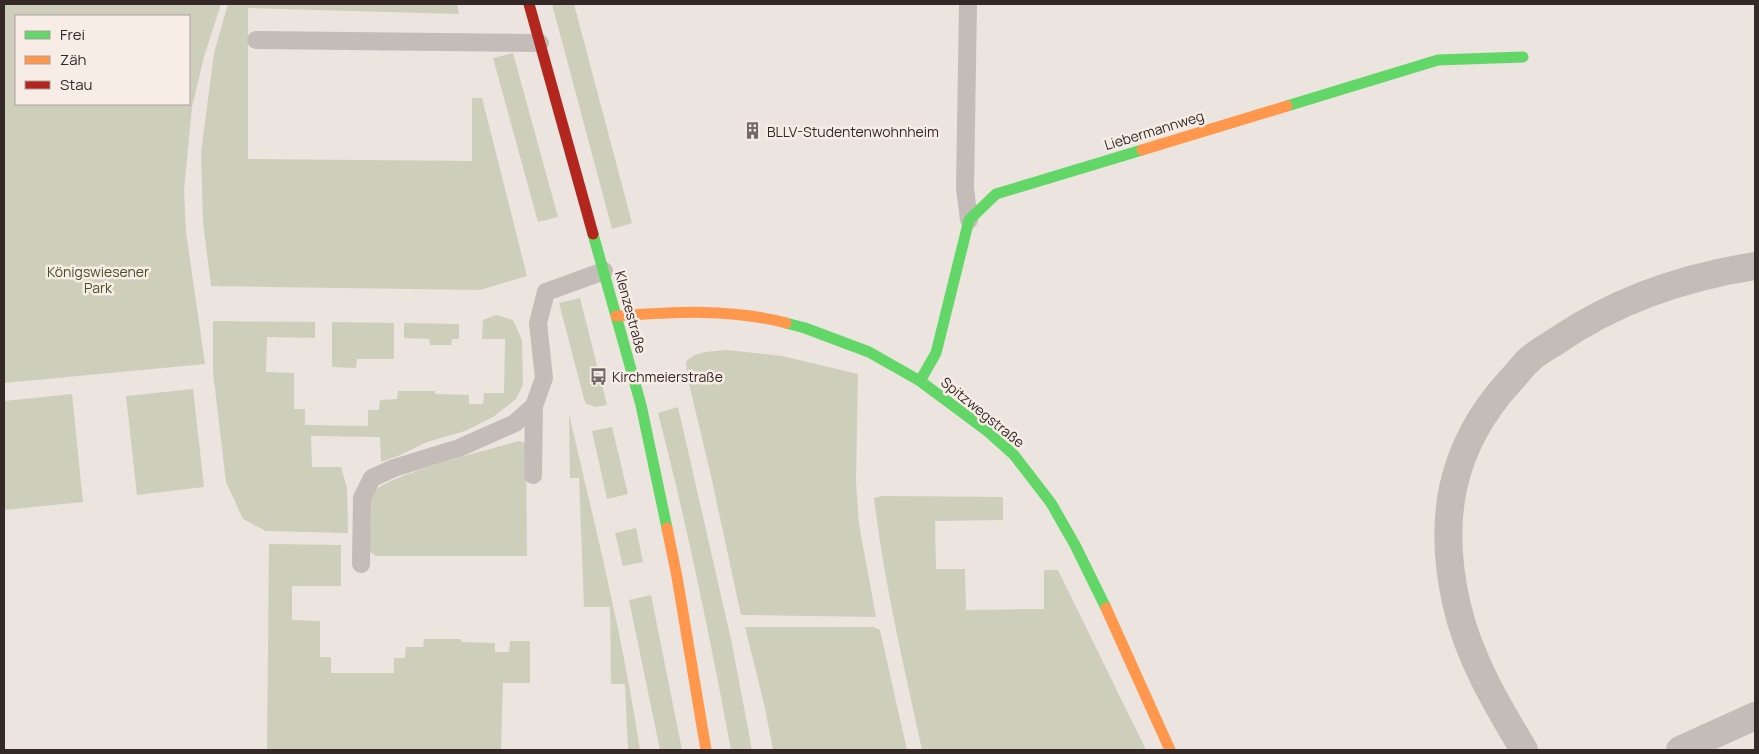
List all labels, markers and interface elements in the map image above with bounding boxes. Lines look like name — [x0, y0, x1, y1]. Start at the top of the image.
legend — [15, 15, 190, 105]
text: Frei — [60, 24, 85, 45]
text: Zäh — [60, 49, 87, 70]
text: Stau — [60, 74, 93, 95]
street label: Liebermannweg — [1102, 106, 1206, 154]
building icon: BLLV-Studentenwohnheim — [743, 121, 763, 141]
place label: BLLV-Studentenwohnheim — [767, 122, 939, 141]
park label: Königswiesener Park — [47, 262, 149, 297]
street label: Klenzestraße — [611, 269, 651, 355]
bus stop icon: Kirchmeierstraße — [588, 366, 608, 386]
place label: Kirchmeierstraße — [612, 367, 723, 386]
street label: Spitzwegstraße — [937, 372, 1029, 452]

